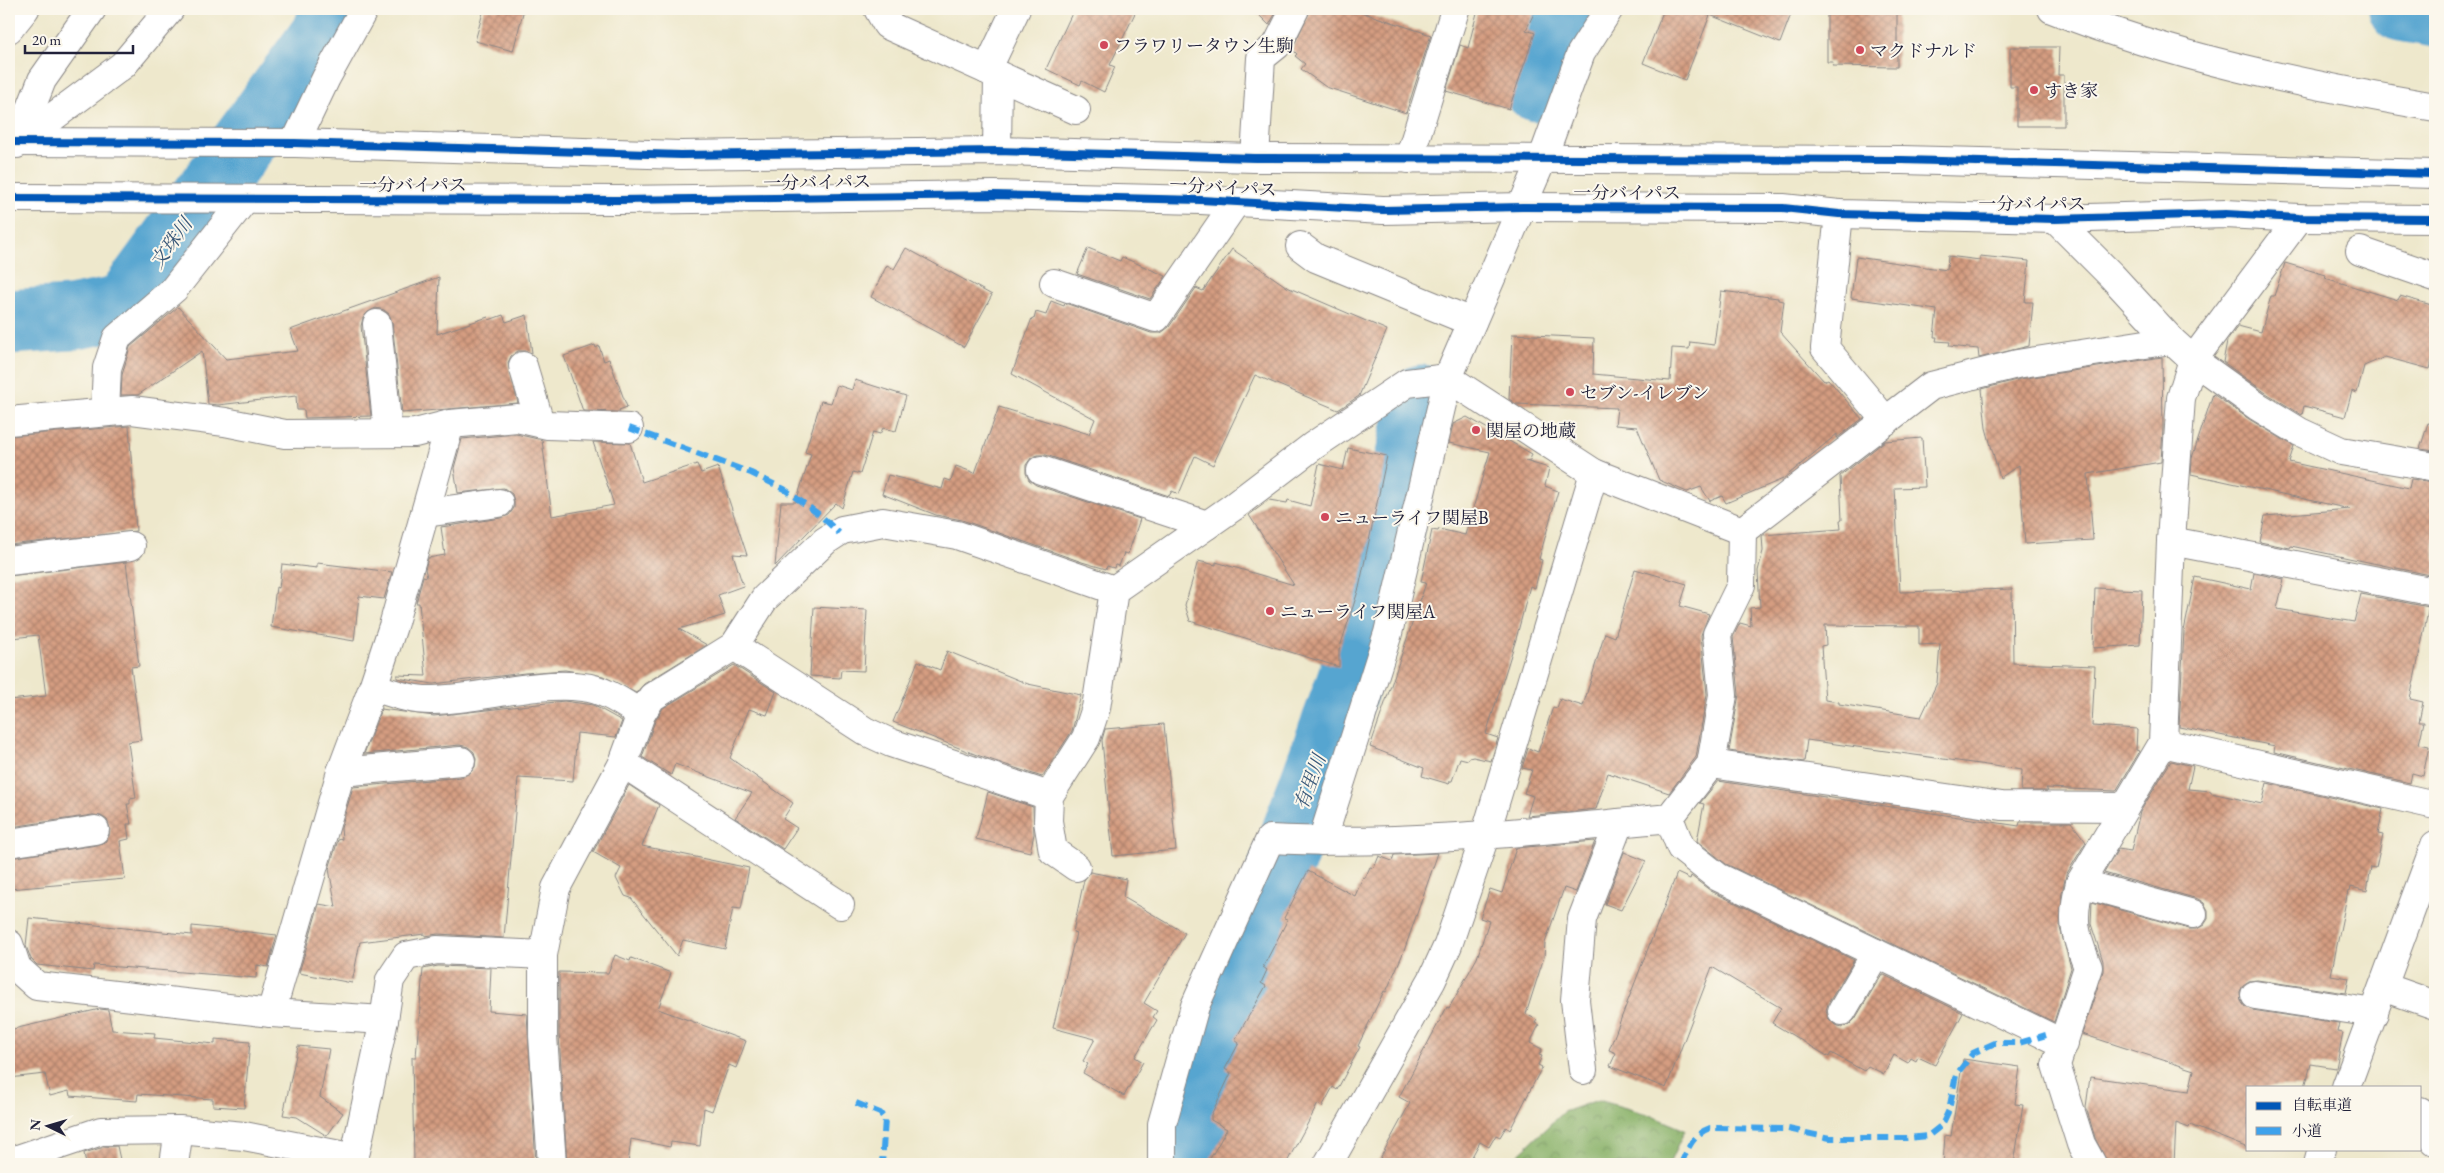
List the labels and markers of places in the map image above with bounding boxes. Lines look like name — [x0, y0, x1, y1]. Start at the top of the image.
place label: フラワリータウン生駒 — [1114, 34, 1294, 57]
marker: フラワリータウン生駒 — [1098, 39, 1110, 51]
place label: マクドナルド — [1870, 39, 1977, 62]
marker: マクドナルド — [1854, 44, 1866, 56]
place label: すき家 — [2044, 79, 2098, 102]
marker: すき家 — [2028, 84, 2040, 96]
place label: セブン-イレブン — [1580, 381, 1710, 404]
marker: セブン-イレブン — [1564, 386, 1576, 398]
place label: 関屋の地蔵 — [1486, 419, 1576, 442]
marker: 関屋の地蔵 — [1470, 424, 1482, 436]
place label: ニューライフ関屋B — [1335, 506, 1489, 529]
marker: ニューライフ関屋B — [1319, 511, 1331, 523]
place label: ニューライフ関屋A — [1280, 600, 1436, 623]
marker: ニューライフ関屋A — [1264, 605, 1276, 617]

